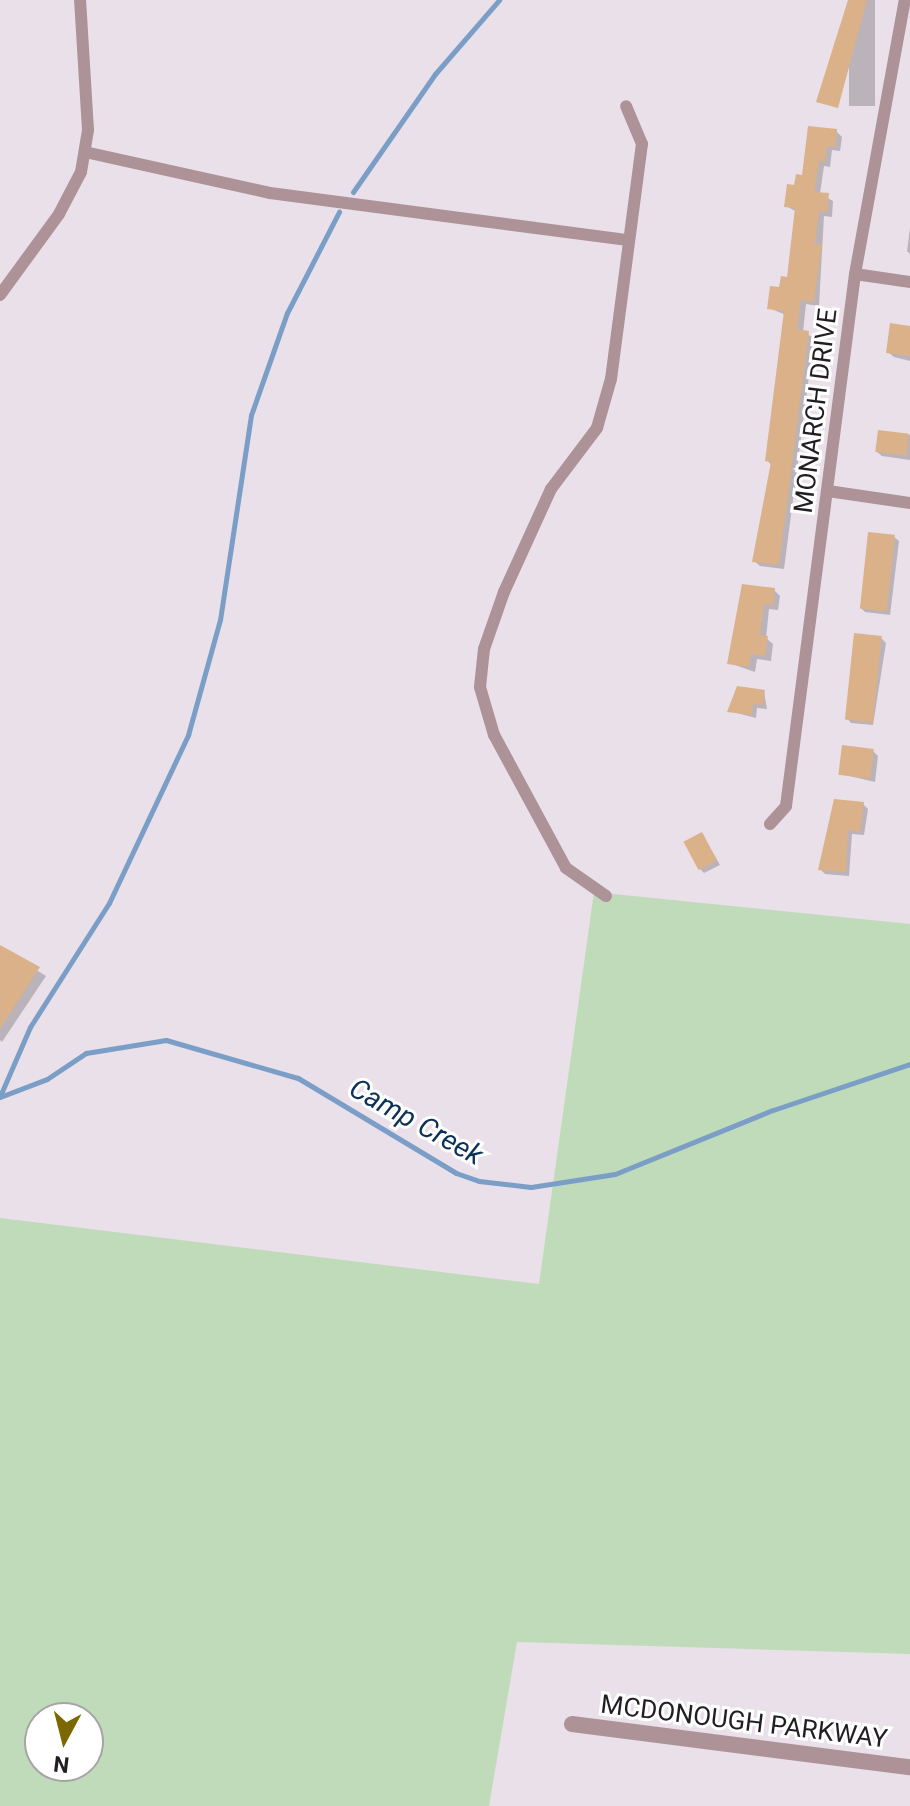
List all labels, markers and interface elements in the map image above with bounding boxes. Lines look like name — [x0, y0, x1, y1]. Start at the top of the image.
street label: MONARCH DRIVE — [788, 307, 844, 515]
water label: Camp Creek — [343, 1072, 489, 1172]
street label: MCDONOUGH PARKWAY — [599, 1689, 889, 1755]
north arrow — [24, 1702, 104, 1782]
text: N — [52, 1751, 70, 1778]

